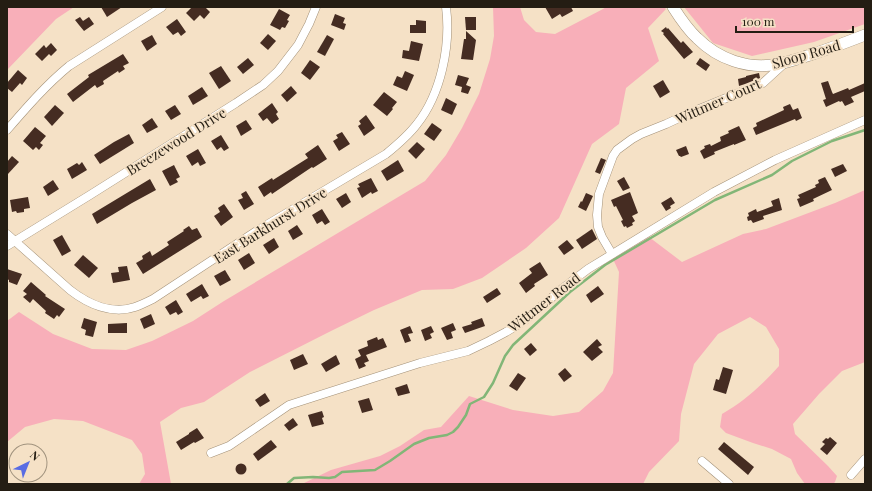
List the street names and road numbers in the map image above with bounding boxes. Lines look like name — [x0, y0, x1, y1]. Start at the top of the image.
street label: Sloop Road — [770, 35, 842, 73]
street label: Wittmer Court — [671, 73, 765, 129]
street label: Breezewood Drive — [122, 103, 230, 179]
street label: East Barkhurst Drive — [210, 182, 330, 268]
street label: Wittmer Road — [503, 268, 584, 337]

